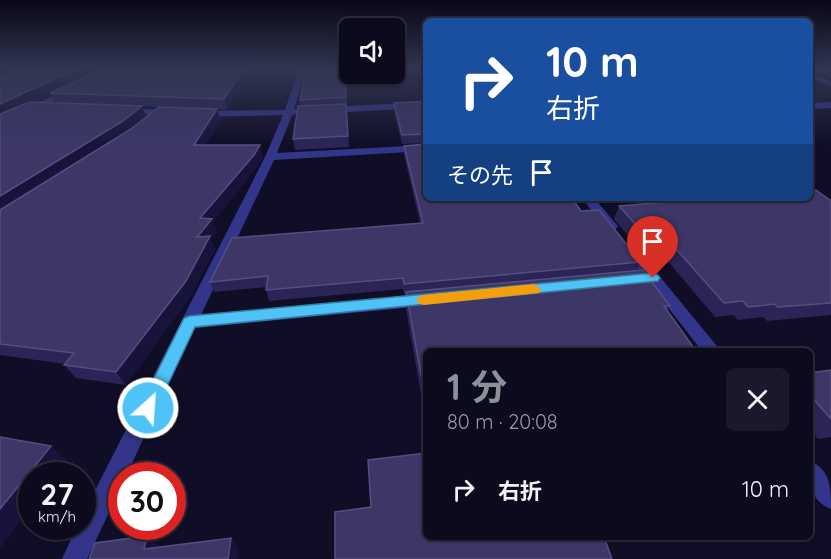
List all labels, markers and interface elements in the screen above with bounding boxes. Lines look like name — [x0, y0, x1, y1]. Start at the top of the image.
map controls — [339, 18, 405, 84]
button: sound — [339, 18, 405, 84]
text: 10 m — [546, 35, 639, 88]
icon: right — [447, 42, 525, 120]
text: 右折 — [546, 91, 600, 125]
icon: arrive — [525, 156, 558, 189]
text: その先 — [447, 161, 513, 189]
pin — [627, 216, 678, 278]
icon: arrive — [636, 225, 669, 258]
text: 1 分 — [447, 364, 507, 409]
button: close — [726, 368, 789, 431]
position arrow — [116, 376, 180, 440]
text: 80 m · 20:08 — [447, 409, 558, 434]
speed limit sign: 30 — [108, 462, 186, 540]
icon: right — [447, 473, 480, 506]
text: 27 — [40, 475, 74, 513]
text: 10 m — [742, 475, 789, 503]
text: 右折 — [498, 477, 542, 505]
text: km/h — [38, 507, 76, 526]

